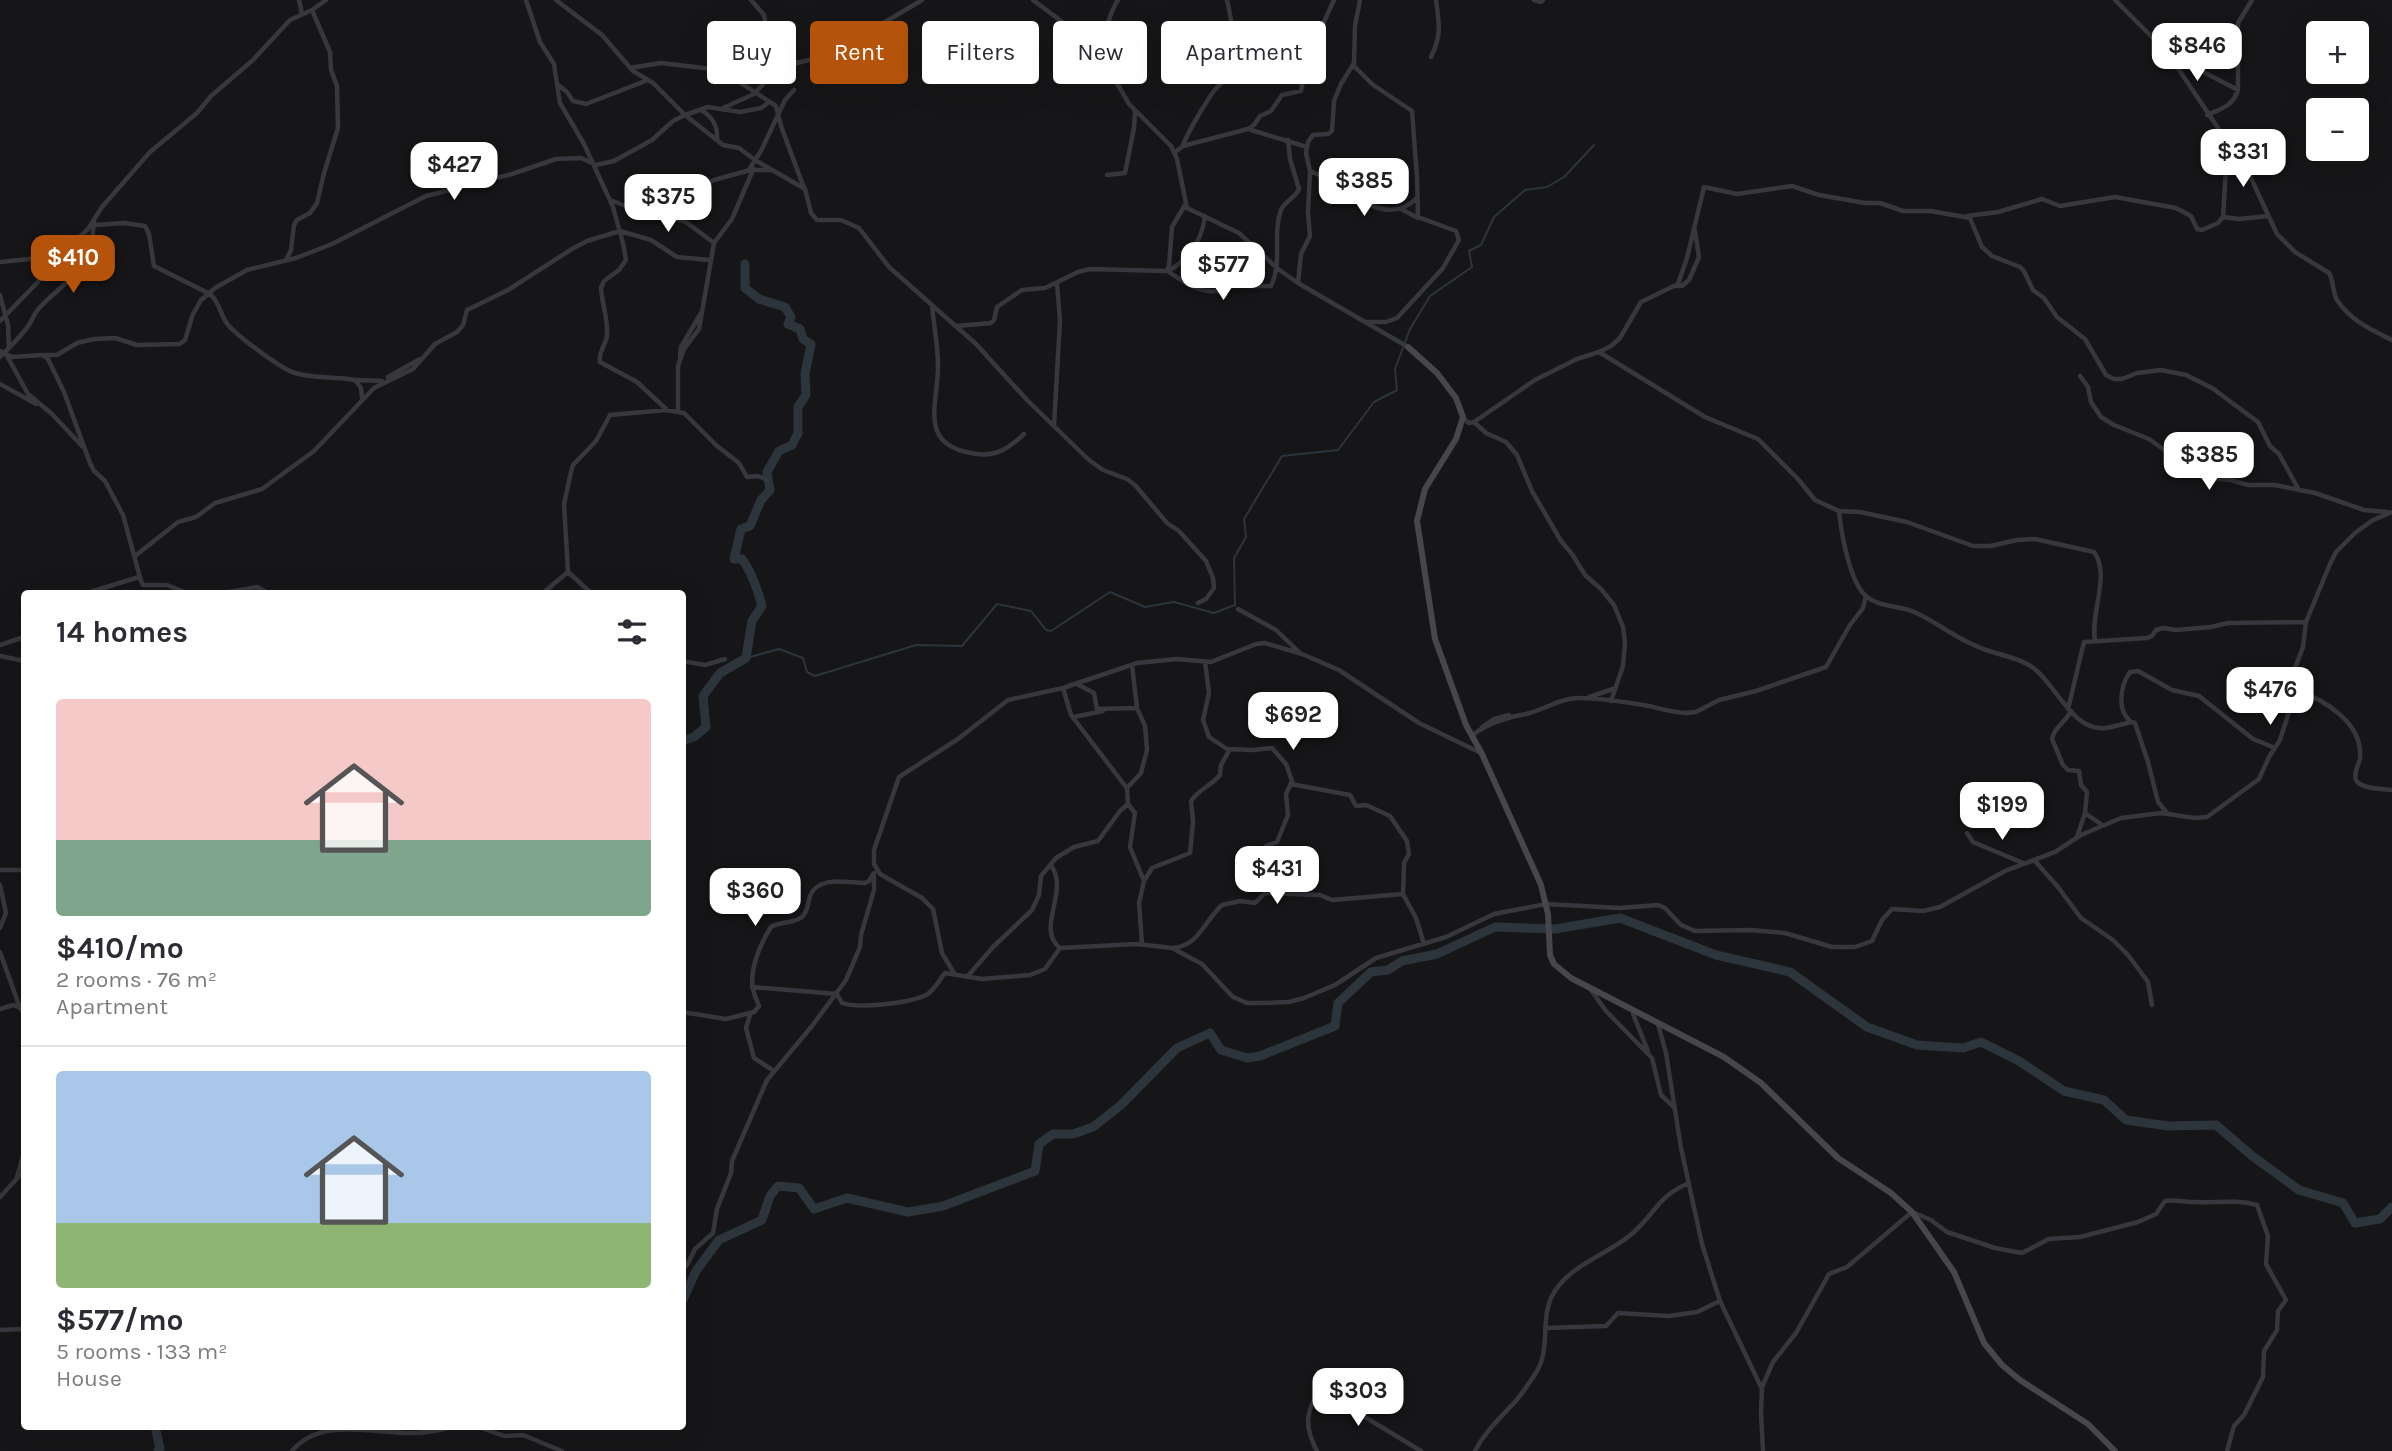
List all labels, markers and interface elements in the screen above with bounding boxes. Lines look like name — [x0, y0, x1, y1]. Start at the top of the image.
chip: Buy — [707, 21, 796, 84]
chip: Rent — [810, 21, 908, 84]
chip: Filters — [922, 21, 1039, 84]
chip: New — [1053, 21, 1147, 84]
chip: Apartment — [1161, 21, 1326, 84]
map controls — [2306, 21, 2369, 161]
button: + — [2306, 21, 2369, 84]
pin: $846 — [2156, 24, 2238, 83]
text: $846 — [2168, 32, 2226, 59]
button: − — [2306, 98, 2369, 161]
pin: $331 — [2202, 130, 2284, 189]
text: $331 — [2217, 138, 2269, 165]
pin: $427 — [413, 142, 495, 202]
text: $427 — [427, 151, 481, 178]
pin: $385 — [1323, 158, 1405, 218]
text: $385 — [1335, 167, 1393, 194]
pin: $375 — [627, 174, 709, 234]
text: $375 — [641, 183, 695, 210]
pin: $410 — [32, 236, 114, 295]
pin: $577 — [1182, 243, 1264, 302]
text: $410 — [47, 244, 99, 271]
text: $577 — [1197, 251, 1249, 278]
pin: $385 — [2168, 433, 2250, 492]
text: $385 — [2180, 441, 2238, 468]
icon: filters — [613, 613, 651, 651]
text: 14 homes — [56, 614, 188, 650]
pin: $476 — [2229, 668, 2311, 727]
text: $476 — [2243, 676, 2297, 703]
pin: $692 — [1252, 692, 1334, 752]
text: $692 — [1264, 701, 1322, 728]
icon: home — [291, 745, 417, 871]
pin: $199 — [1961, 782, 2043, 842]
text: $199 — [1976, 791, 2028, 818]
pin: $431 — [1236, 846, 1318, 906]
text: $431 — [1251, 855, 1303, 882]
pin: $360 — [714, 869, 796, 928]
text: $360 — [726, 877, 784, 904]
text: $410/mo — [56, 930, 184, 966]
text: 2 rooms · 76 m² — [56, 966, 217, 993]
text: Apartment — [56, 993, 168, 1020]
icon: home — [291, 1117, 417, 1243]
text: $577/mo — [56, 1302, 184, 1338]
text: 5 rooms · 133 m² — [56, 1338, 228, 1365]
text: House — [56, 1365, 122, 1392]
pin: $303 — [1317, 1368, 1399, 1428]
text: $303 — [1328, 1377, 1388, 1404]

